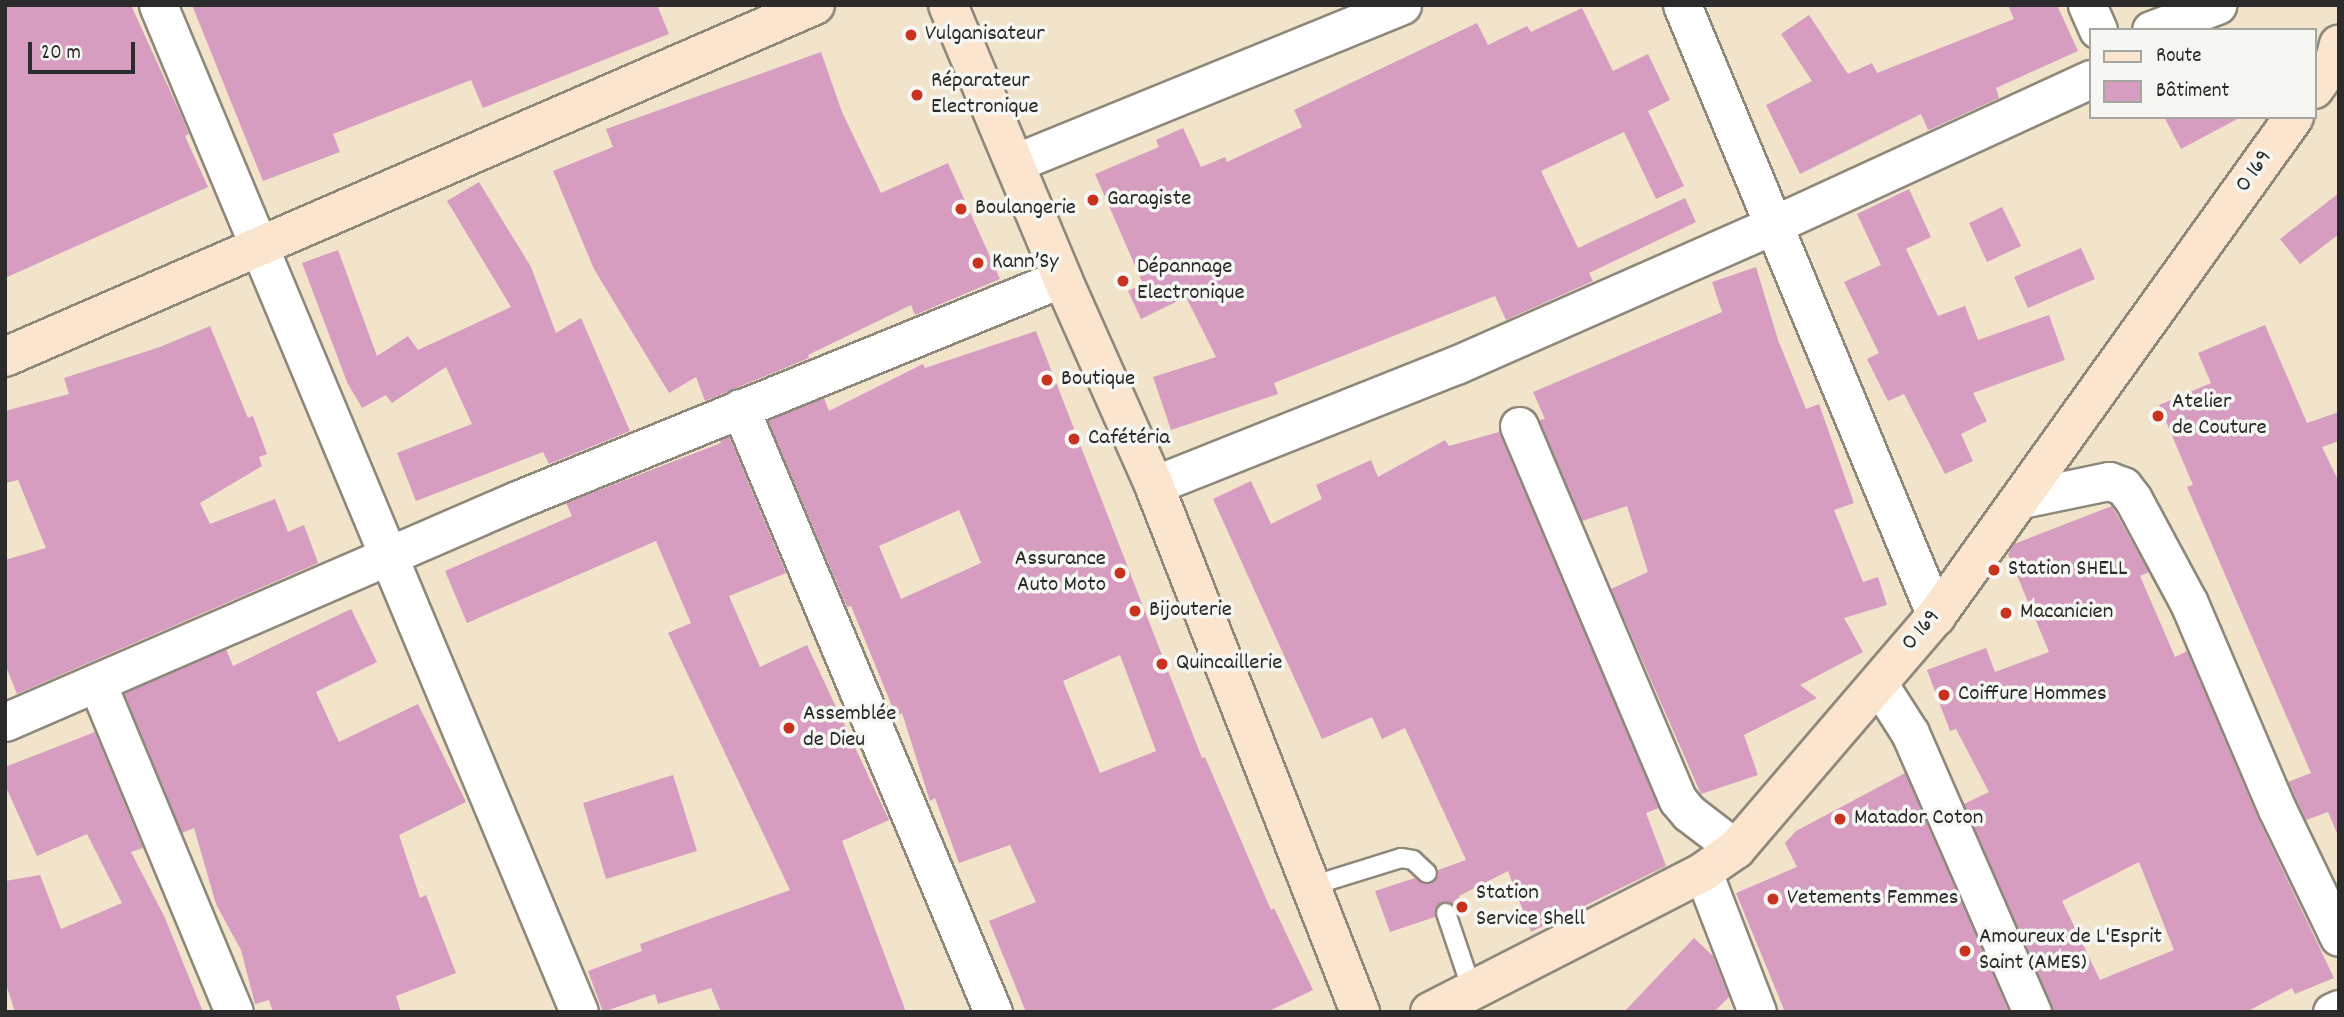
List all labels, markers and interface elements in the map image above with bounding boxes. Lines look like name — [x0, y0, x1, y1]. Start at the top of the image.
place label: Vulganisateur — [925, 21, 1045, 49]
marker: Vulganisateur — [903, 27, 919, 43]
scale bar — [32, 28, 138, 72]
legend — [2088, 28, 2316, 119]
text: 20 m — [41, 39, 81, 69]
text: Route — [2156, 42, 2202, 72]
place label: Réparateur Electronique — [931, 68, 1039, 122]
text: Bâtiment — [2156, 77, 2229, 107]
marker: Réparateur Electronique — [909, 87, 925, 103]
street label: O 169 — [2231, 146, 2279, 198]
place label: Garagiste — [1107, 186, 1191, 214]
marker: Garagiste — [1085, 192, 1101, 208]
place label: Boulangerie — [975, 195, 1076, 223]
marker: Boulangerie — [953, 201, 969, 217]
place label: Kann’Sy — [992, 249, 1059, 277]
place label: Dépannage Electronique — [1137, 254, 1245, 308]
marker: Kann’Sy — [970, 255, 986, 271]
marker: Dépannage Electronique — [1115, 273, 1131, 289]
place label: Boutique — [1061, 366, 1135, 394]
marker: Boutique — [1039, 372, 1055, 388]
place label: Atelier de Couture — [2172, 389, 2267, 443]
marker: Atelier de Couture — [2150, 408, 2166, 424]
place label: Cafétéria — [1088, 425, 1170, 453]
marker: Cafétéria — [1066, 431, 1082, 447]
place label: Assurance Auto Moto — [1015, 546, 1106, 600]
place label: Station SHELL — [2008, 556, 2127, 584]
marker: Station SHELL — [1986, 562, 2002, 578]
marker: Assurance Auto Moto — [1112, 565, 1128, 581]
place label: Bijouterie — [1149, 597, 1232, 625]
place label: Macanicien — [2020, 599, 2113, 627]
marker: Bijouterie — [1127, 603, 1143, 619]
street label: O 169 — [1897, 605, 1947, 657]
marker: Macanicien — [1998, 605, 2014, 621]
place label: Quincaillerie — [1176, 650, 1282, 678]
marker: Quincaillerie — [1154, 656, 1170, 672]
place label: Coiffure Hommes — [1958, 681, 2107, 709]
marker: Coiffure Hommes — [1936, 687, 1952, 703]
place label: Assemblée de Dieu — [803, 701, 896, 755]
marker: Assemblée de Dieu — [781, 720, 797, 736]
place label: Matador Coton — [1854, 805, 1983, 833]
marker: Matador Coton — [1832, 811, 1848, 827]
place label: Station Service Shell — [1476, 880, 1585, 934]
place label: Vetements Femmes — [1787, 885, 1959, 913]
marker: Vetements Femmes — [1765, 891, 1781, 907]
marker: Station Service Shell — [1454, 899, 1470, 915]
place label: Amoureux de L'Esprit Saint (AMES) — [1979, 924, 2162, 978]
marker: Amoureux de L'Esprit Saint (AMES) — [1957, 943, 1973, 959]

